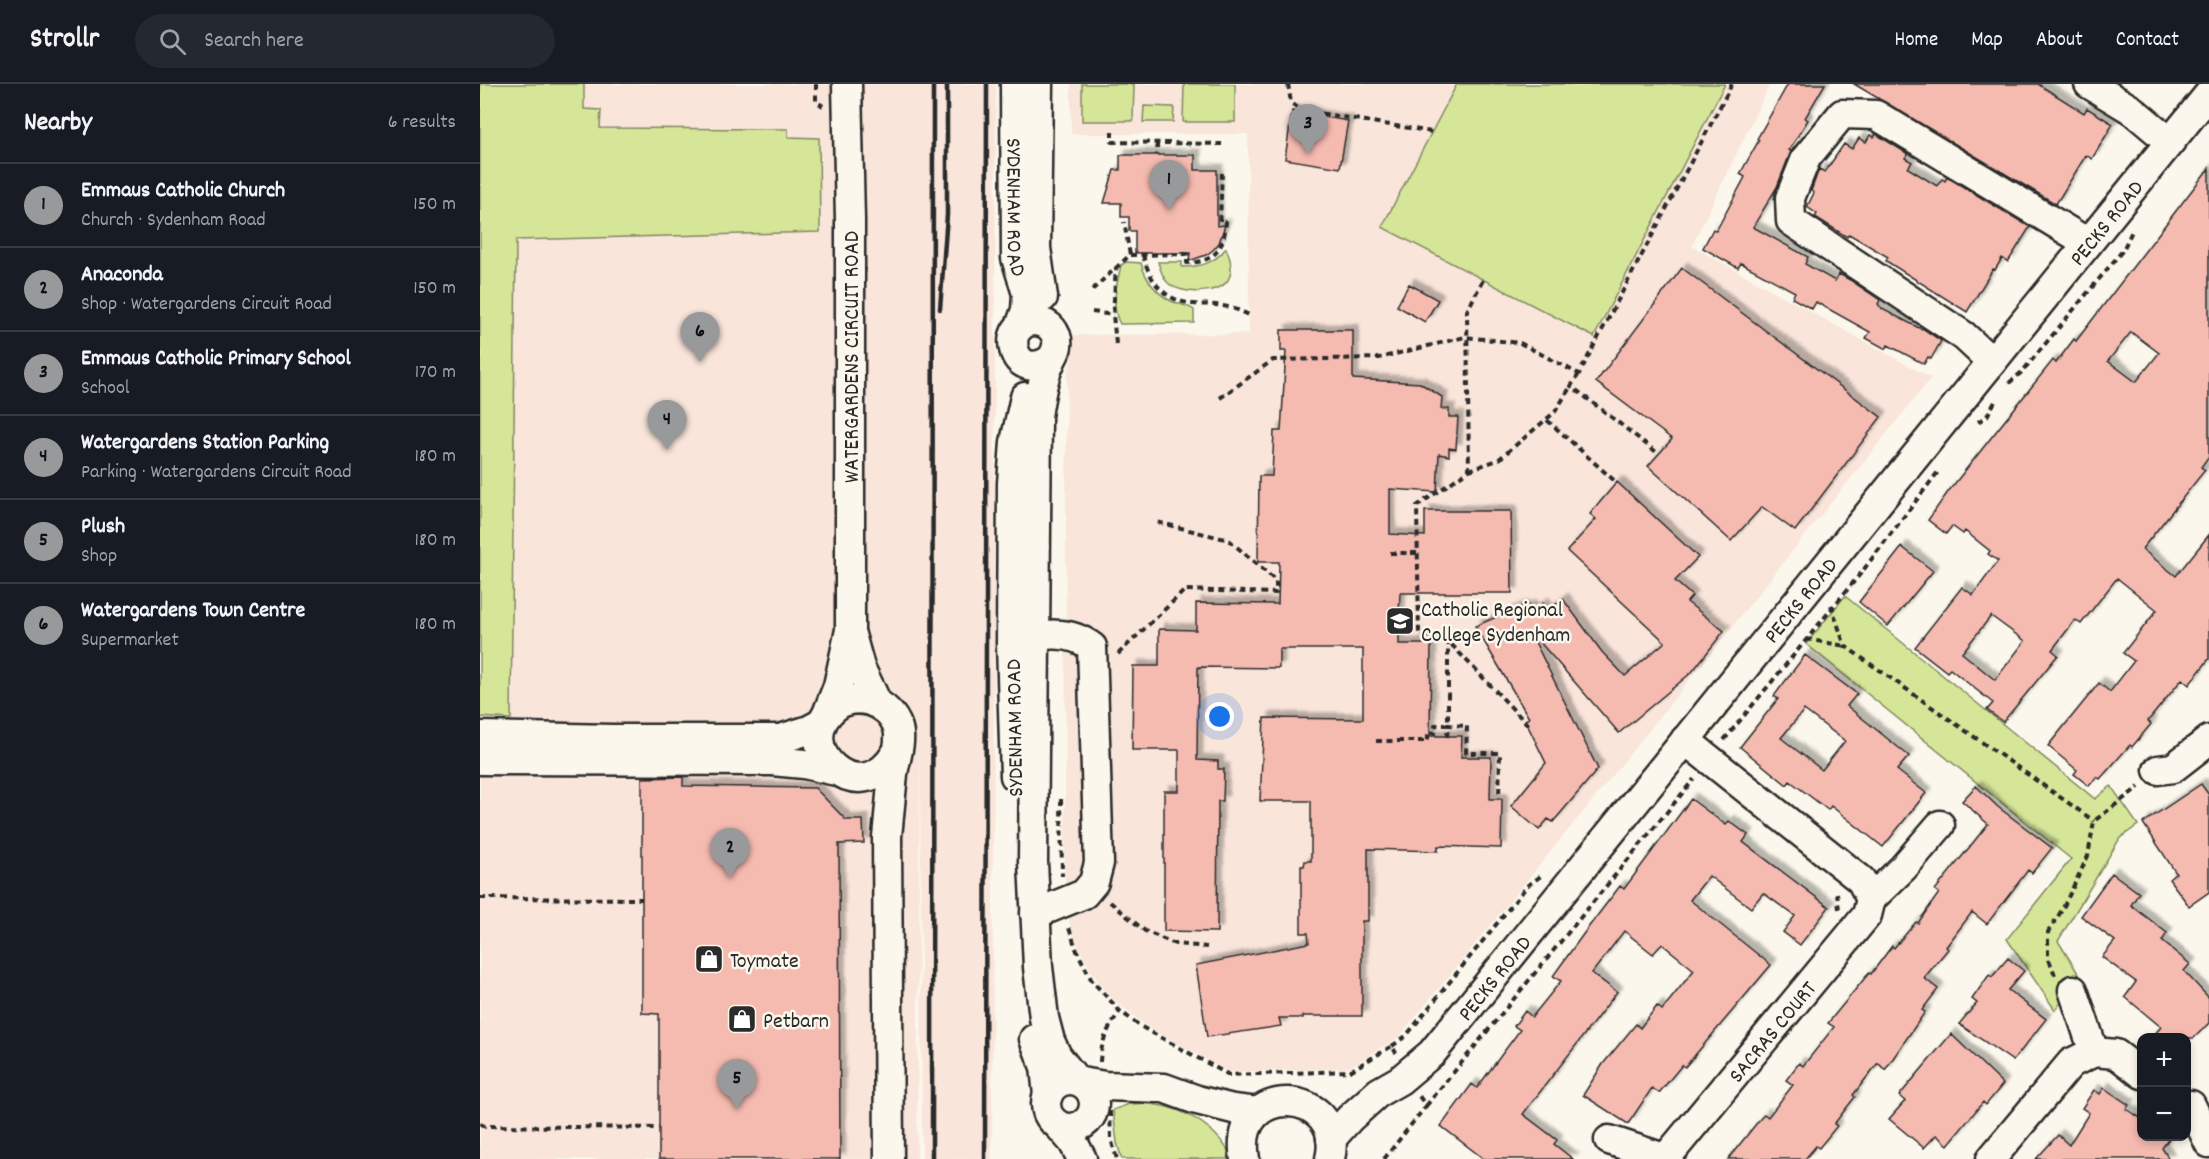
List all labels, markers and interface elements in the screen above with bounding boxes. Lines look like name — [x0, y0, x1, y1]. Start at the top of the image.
search box — [135, 14, 555, 68]
text: Strollr — [30, 21, 99, 61]
icon: search — [156, 25, 189, 58]
text: Search here — [204, 26, 304, 57]
text: Home — [1894, 26, 1938, 56]
text: Map — [1971, 26, 2003, 56]
text: About — [2036, 26, 2083, 56]
text: Contact — [2116, 26, 2179, 56]
pin: 3 — [1288, 104, 1328, 154]
text: Nearby — [24, 105, 92, 142]
text: 6 results — [388, 109, 456, 137]
street label: SYDENHAM ROAD — [996, 138, 1033, 281]
pin: 1 — [1150, 160, 1188, 210]
street label: PECKS ROAD — [2064, 174, 2152, 274]
text: Emmaus Catholic Church — [81, 176, 285, 207]
text: 1 — [41, 191, 46, 219]
text: 150 m — [413, 191, 456, 219]
text: Church · Sydenham Road — [81, 207, 266, 235]
street label: WATERGARDENS CIRCUIT ROAD — [838, 231, 869, 483]
text: Anaconda — [81, 260, 163, 291]
text: 2 — [39, 275, 48, 303]
text: 150 m — [413, 275, 456, 303]
text: Shop · Watergardens Circuit Road — [81, 291, 332, 319]
pin: 6 — [680, 312, 720, 362]
text: Emmaus Catholic Primary School — [81, 344, 351, 375]
text: 3 — [39, 359, 48, 387]
text: 170 m — [415, 359, 456, 387]
text: School — [81, 375, 130, 403]
pin: 4 — [648, 400, 687, 450]
text: Watergardens Station Parking — [81, 428, 329, 459]
text: 4 — [39, 443, 48, 471]
text: 180 m — [414, 443, 456, 471]
text: Parking · Watergardens Circuit Road — [81, 459, 352, 487]
text: Plush — [81, 512, 125, 543]
text: 5 — [39, 527, 48, 555]
text: 180 m — [414, 527, 456, 555]
text: Shop — [81, 543, 117, 571]
street label: PECKS ROAD — [1758, 552, 1846, 651]
text: Watergardens Town Centre — [81, 596, 305, 627]
place label: Catholic Regional College Sydenham — [1421, 596, 1570, 652]
school or university icon: Catholic Regional College Sydenham — [1384, 605, 1416, 637]
text: 6 — [39, 611, 48, 639]
text: 180 m — [414, 611, 456, 639]
text: Supermarket — [81, 627, 179, 655]
street label: SYDENHAM ROAD — [1000, 659, 1033, 797]
your location — [1205, 702, 1234, 731]
pin: 2 — [710, 828, 750, 878]
street label: PECKS ROAD — [1452, 930, 1541, 1029]
shop icon: Toymate — [693, 943, 725, 975]
place label: Toymate — [730, 947, 799, 978]
street label: SACRAS COURT — [1722, 975, 1825, 1091]
shop icon: Petbarn — [726, 1003, 758, 1035]
place label: Petbarn — [763, 1007, 829, 1038]
map controls — [2137, 1033, 2191, 1141]
button: + — [2137, 1033, 2191, 1087]
pin: 5 — [718, 1060, 756, 1109]
button: − — [2137, 1087, 2191, 1141]

